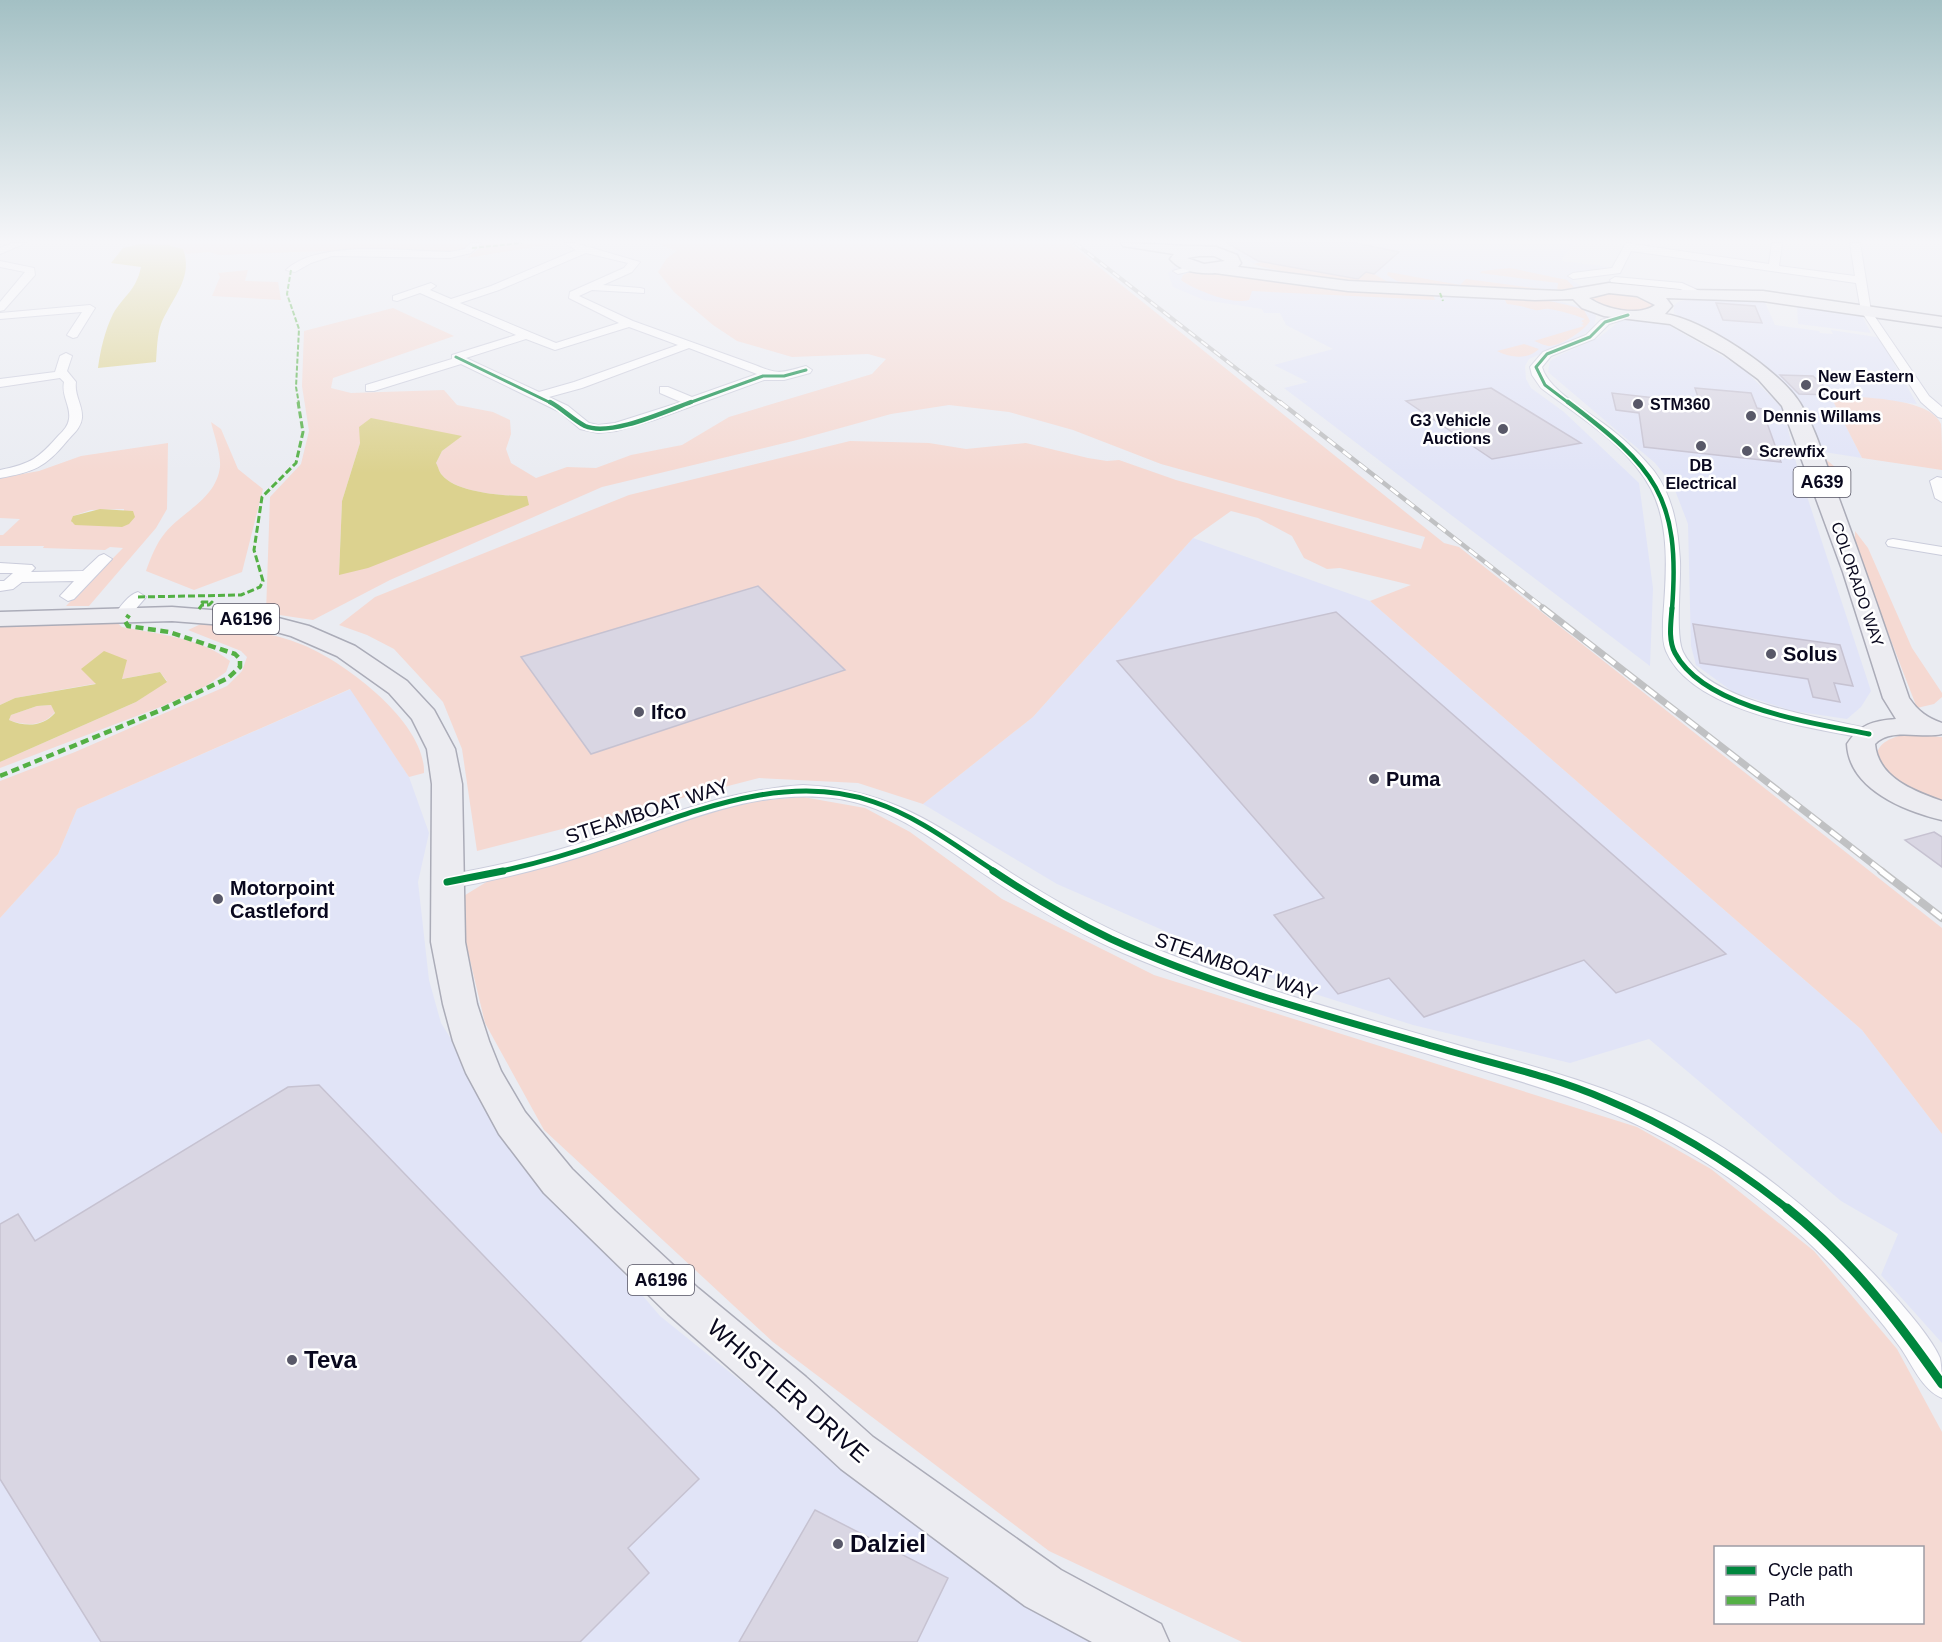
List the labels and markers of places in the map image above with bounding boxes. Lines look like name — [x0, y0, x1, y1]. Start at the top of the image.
place label: New Eastern Court — [1818, 368, 1914, 403]
marker: New Eastern Court — [1799, 378, 1813, 392]
place label: STM360 — [1650, 396, 1711, 413]
marker: STM360 — [1631, 397, 1645, 411]
place label: Dennis Willams — [1763, 408, 1881, 425]
marker: Dennis Willams — [1744, 409, 1758, 423]
place label: G3 Vehicle Auctions — [1410, 412, 1491, 447]
marker: G3 Vehicle Auctions — [1496, 422, 1510, 436]
marker: DB Electrical — [1694, 439, 1708, 453]
place label: Screwfix — [1759, 443, 1825, 460]
marker: Screwfix — [1740, 444, 1754, 458]
place label: DB Electrical — [1665, 457, 1737, 492]
place label: Solus — [1783, 643, 1837, 665]
marker: Solus — [1764, 647, 1778, 661]
place label: Ifco — [651, 701, 687, 723]
marker: Ifco — [632, 705, 646, 719]
place label: Puma — [1386, 768, 1441, 790]
marker: Puma — [1367, 772, 1381, 786]
place label: Motorpoint Castleford — [230, 877, 335, 922]
marker: Motorpoint Castleford — [211, 892, 225, 906]
place label: Teva — [304, 1346, 358, 1373]
marker: Teva — [285, 1353, 299, 1367]
place label: Dalziel — [850, 1530, 926, 1557]
marker: Dalziel — [831, 1537, 845, 1551]

